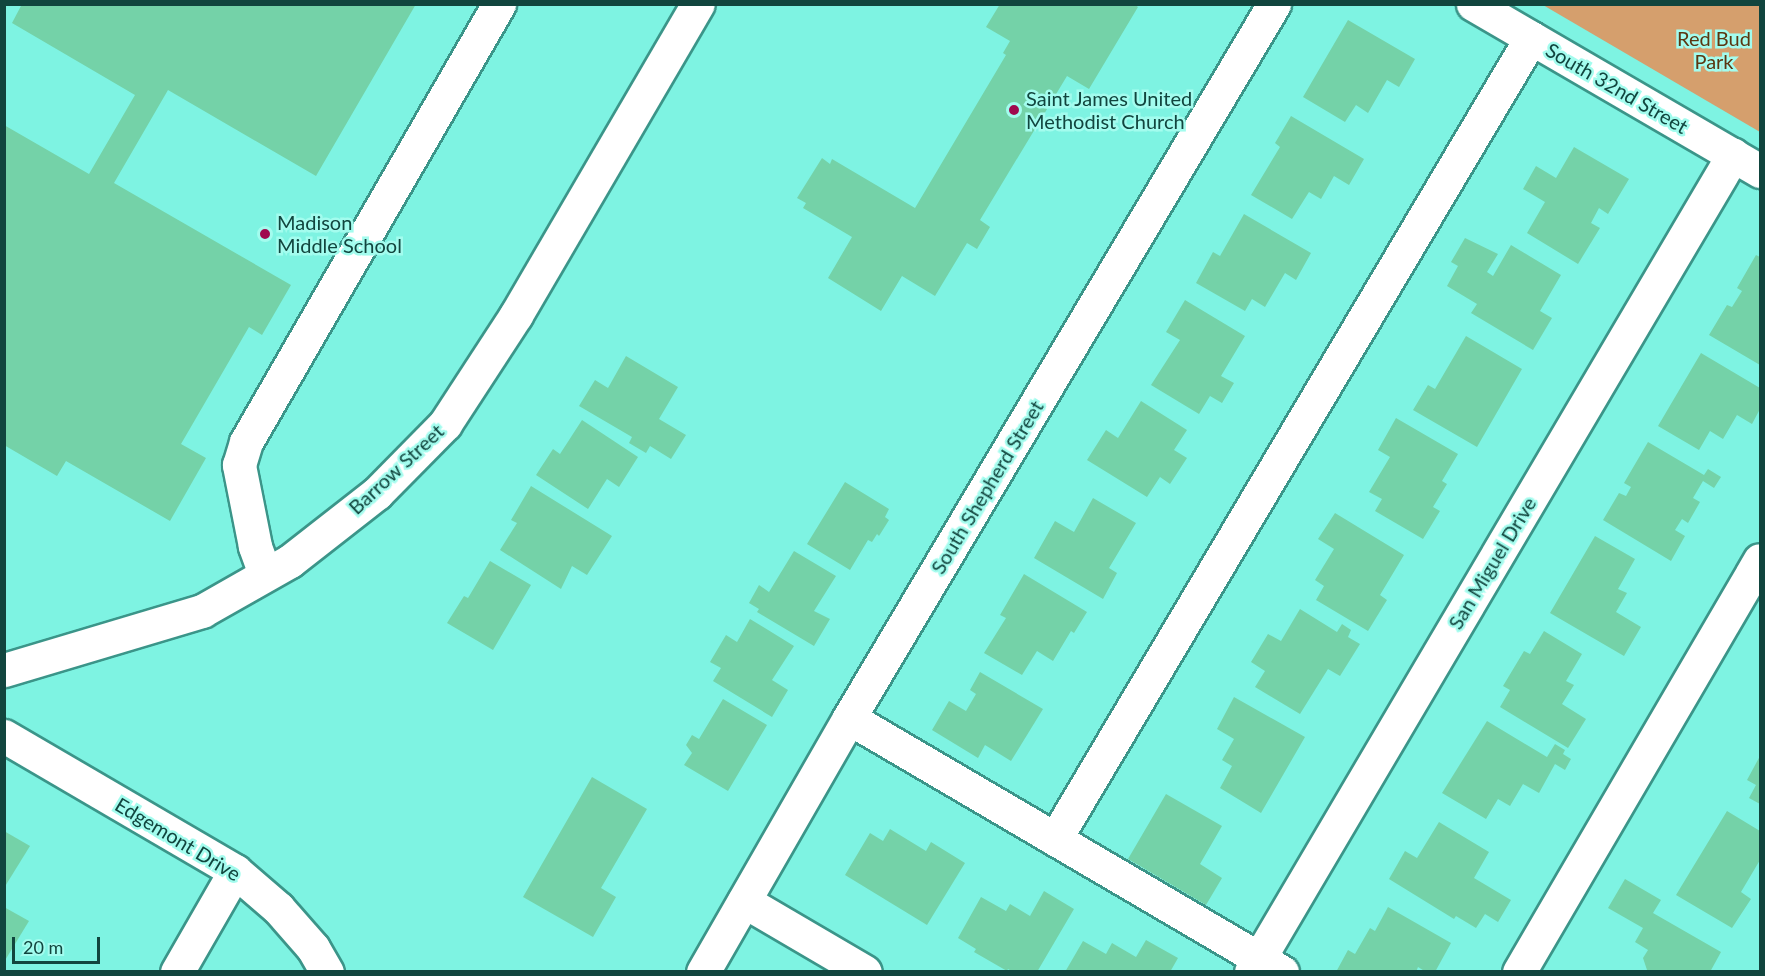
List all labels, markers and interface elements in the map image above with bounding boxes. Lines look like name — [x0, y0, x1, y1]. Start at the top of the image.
park label: Red Bud Park — [1677, 27, 1751, 74]
street label: South 32nd Street — [1542, 38, 1692, 138]
place label: Saint James United Methodist Church — [1026, 86, 1193, 133]
marker: Saint James United Methodist Church — [1007, 103, 1021, 117]
place label: Madison Middle School — [277, 210, 402, 257]
marker: Madison Middle School — [258, 227, 272, 241]
street label: South Shepherd Street — [926, 396, 1048, 578]
street label: Barrow Street — [343, 419, 449, 519]
street label: San Miguel Drive — [1443, 493, 1541, 633]
street label: Edgemont Drive — [111, 792, 245, 886]
scale bar — [15, 925, 104, 963]
text: 20 m — [23, 936, 63, 958]

